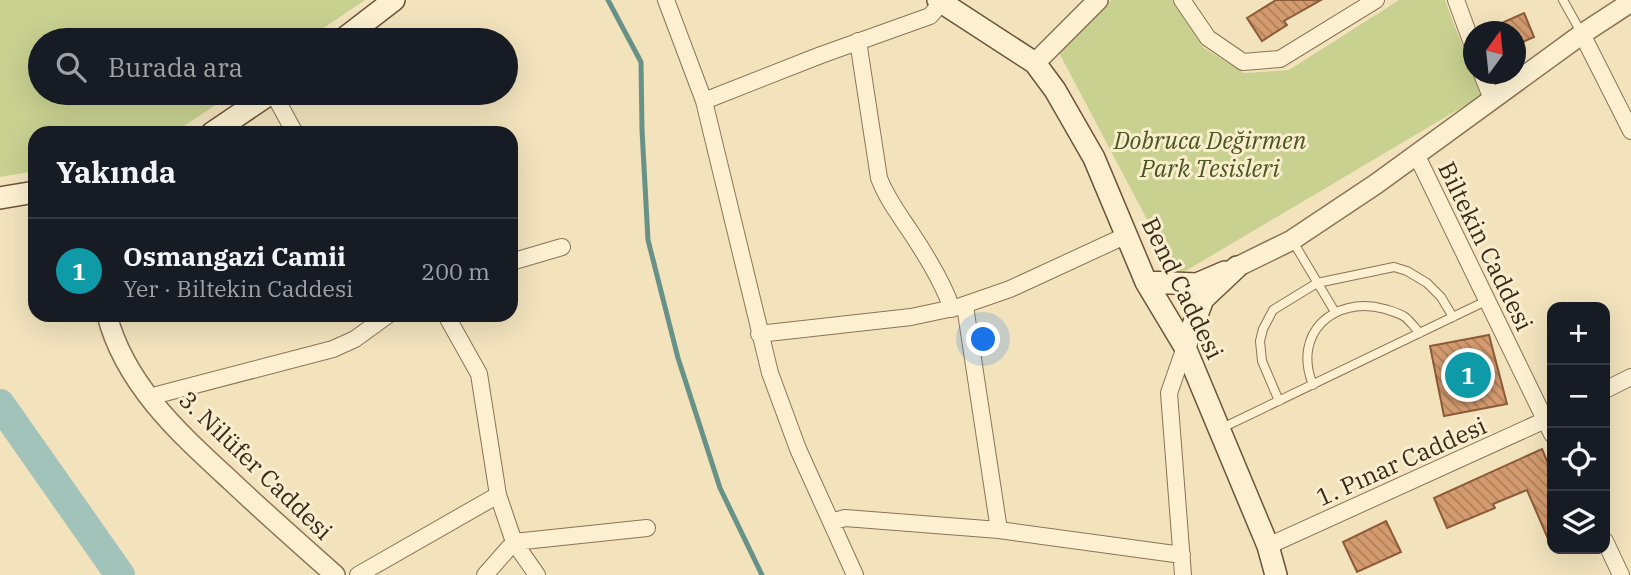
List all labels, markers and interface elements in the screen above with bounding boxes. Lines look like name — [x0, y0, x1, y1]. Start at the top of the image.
north arrow — [1463, 21, 1526, 84]
search box — [28, 28, 518, 105]
icon: search — [52, 48, 90, 86]
text: Burada ara — [108, 50, 243, 84]
park label: Dobruca Değirmen Park Tesisleri — [1113, 124, 1307, 184]
text: Yakında — [56, 152, 176, 191]
street label: Biltekin Caddesi — [1431, 156, 1541, 336]
street label: Bend Caddesi — [1135, 212, 1231, 364]
text: Osmangazi Camii — [123, 239, 346, 273]
text: 1 — [72, 256, 86, 286]
text: 200 m — [421, 256, 490, 286]
text: Yer · Biltekin Caddesi — [123, 273, 353, 303]
map controls — [1547, 302, 1610, 554]
button: + — [1547, 302, 1610, 365]
your location — [966, 322, 1000, 356]
pin: 1 — [1445, 349, 1491, 401]
button: − — [1547, 365, 1610, 428]
street label: 3. Nilüfer Caddesi — [172, 383, 340, 547]
street label: 1. Pınar Caddesi — [1311, 409, 1491, 513]
button: locate — [1547, 428, 1610, 491]
button: layers — [1547, 491, 1610, 554]

